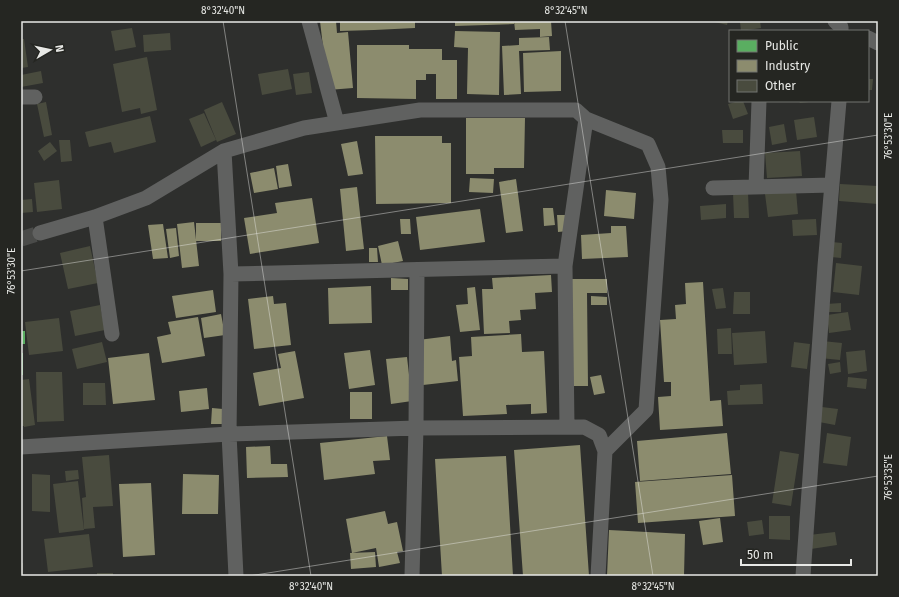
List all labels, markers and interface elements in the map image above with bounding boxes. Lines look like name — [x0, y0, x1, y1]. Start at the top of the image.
text: 8°32'40"N — [201, 5, 245, 17]
text: 8°32'45"N — [544, 5, 588, 17]
north arrow — [30, 30, 70, 70]
legend — [729, 30, 869, 102]
text: Public — [765, 39, 799, 53]
text: N — [52, 44, 66, 53]
text: Industry — [765, 59, 810, 73]
text: Other — [765, 79, 796, 93]
text: 76°53'30"E — [883, 113, 895, 159]
text: 76°53'30"E — [6, 248, 18, 294]
text: 76°53'35"E — [883, 454, 895, 500]
scale bar — [741, 541, 851, 567]
text: 50 m — [747, 548, 773, 562]
text: 8°32'40"N — [289, 581, 333, 593]
text: 8°32'45"N — [631, 581, 675, 593]

